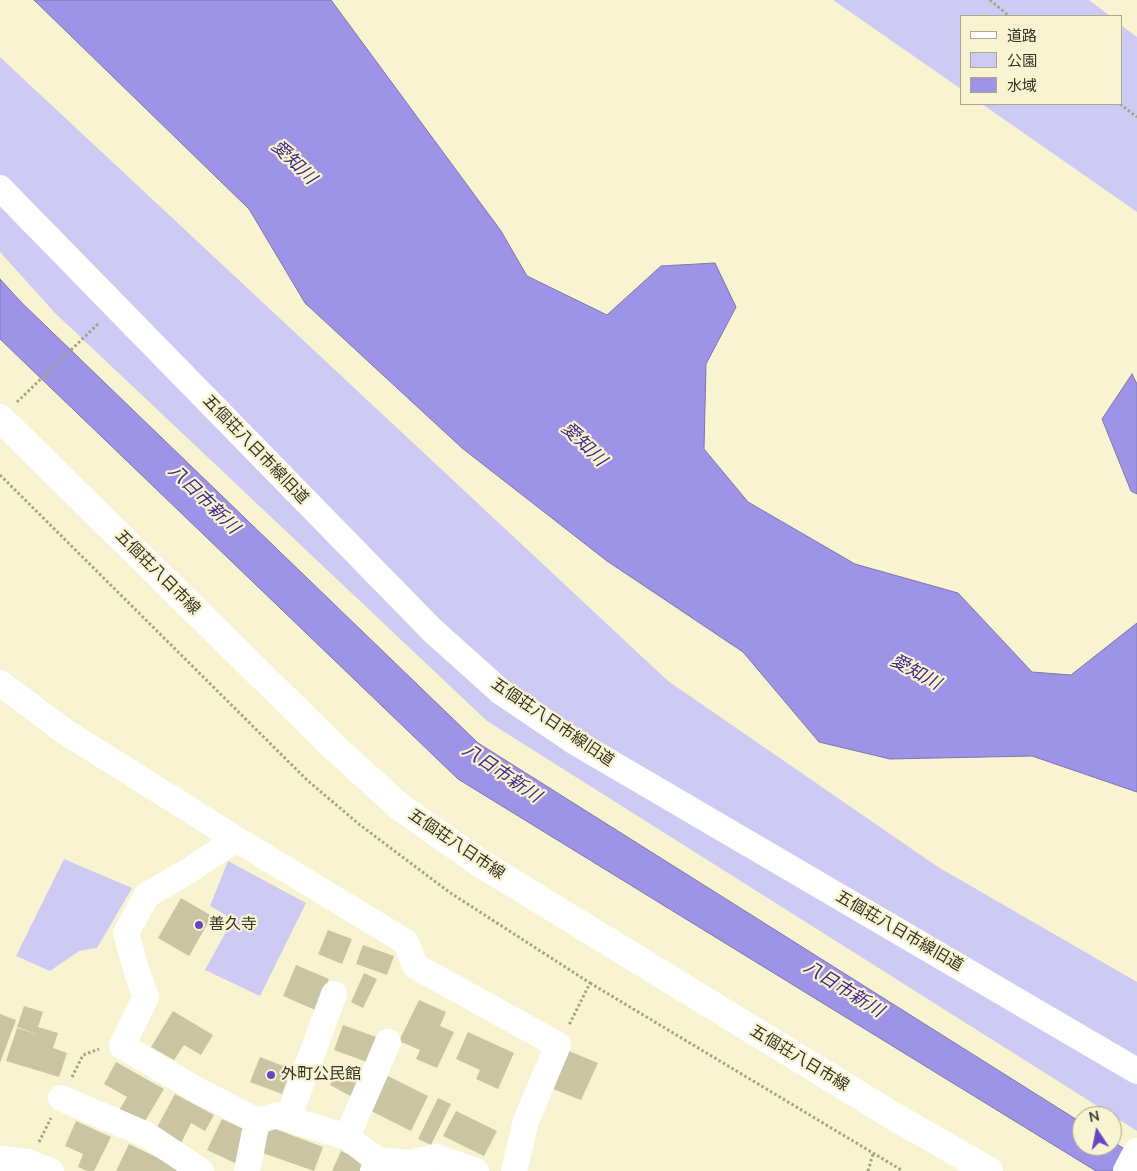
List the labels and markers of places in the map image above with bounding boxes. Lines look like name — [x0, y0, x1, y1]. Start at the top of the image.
place label: 善久寺 — [209, 915, 257, 935]
marker: 善久寺 — [193, 919, 205, 931]
place label: 外町公民館 — [281, 1065, 361, 1085]
marker: 外町公民館 — [265, 1069, 277, 1081]

